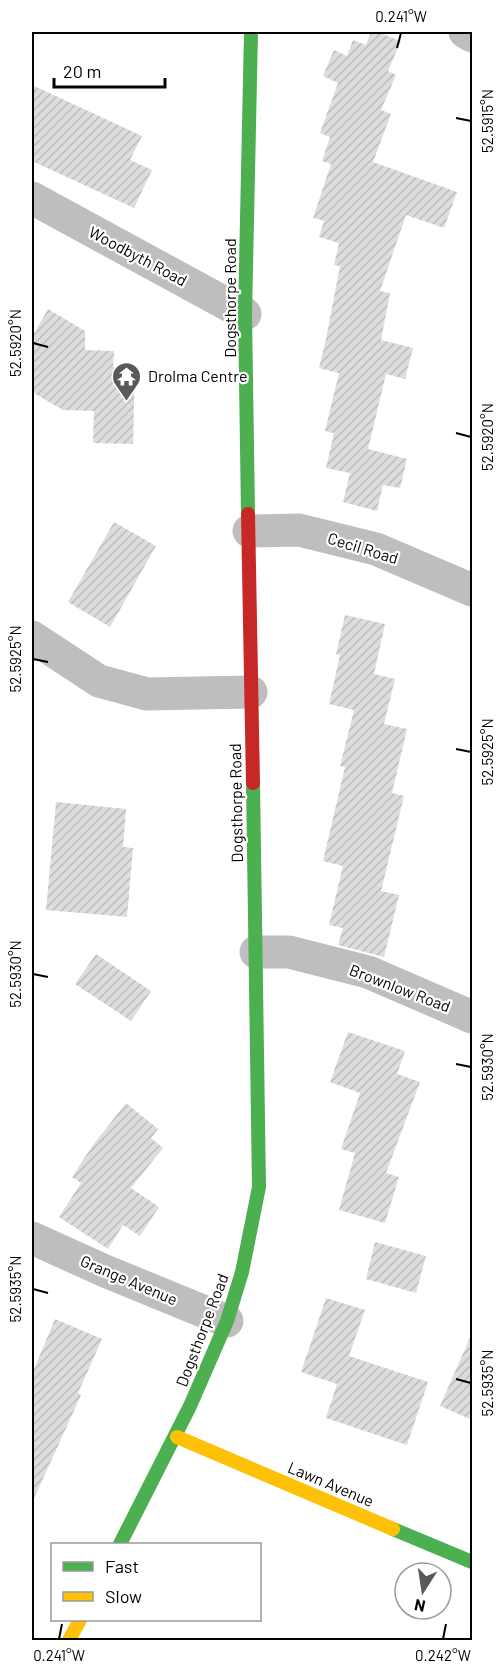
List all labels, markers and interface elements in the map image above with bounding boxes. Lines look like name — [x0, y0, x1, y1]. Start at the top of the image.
text: 0.241°W — [375, 7, 427, 25]
scale bar — [54, 51, 165, 89]
text: 20 m — [63, 60, 101, 82]
text: 52.5915°N — [478, 89, 496, 153]
street label: Woodbyth Road — [86, 222, 191, 289]
street label: Dogsthorpe Road — [220, 238, 239, 358]
text: 52.5920°N — [6, 309, 24, 377]
temple icon: Drolma Centre — [111, 360, 143, 402]
place label: Drolma Centre — [148, 366, 248, 385]
text: 52.5920°N — [478, 403, 496, 471]
street label: Cecil Road — [326, 528, 401, 567]
text: 52.5925°N — [6, 625, 24, 693]
text: 52.5925°N — [478, 718, 496, 786]
street label: Dogsthorpe Road — [225, 743, 246, 863]
text: 52.5930°N — [6, 940, 24, 1008]
street label: Brownlow Road — [347, 960, 453, 1015]
text: 52.5930°N — [478, 1033, 496, 1101]
street label: Grange Avenue — [78, 1251, 181, 1309]
text: 52.5935°N — [6, 1256, 24, 1322]
street label: Dogsthorpe Road — [171, 1271, 232, 1389]
text: 52.5935°N — [478, 1350, 496, 1416]
street label: Lawn Avenue — [285, 1457, 377, 1510]
legend — [51, 1543, 261, 1621]
text: Fast — [105, 1555, 139, 1577]
north arrow — [393, 1561, 453, 1621]
text: Slow — [105, 1585, 142, 1607]
text: N — [413, 1596, 427, 1617]
text: 0.241°W — [33, 1646, 85, 1664]
text: 0.242°W — [415, 1646, 471, 1664]

